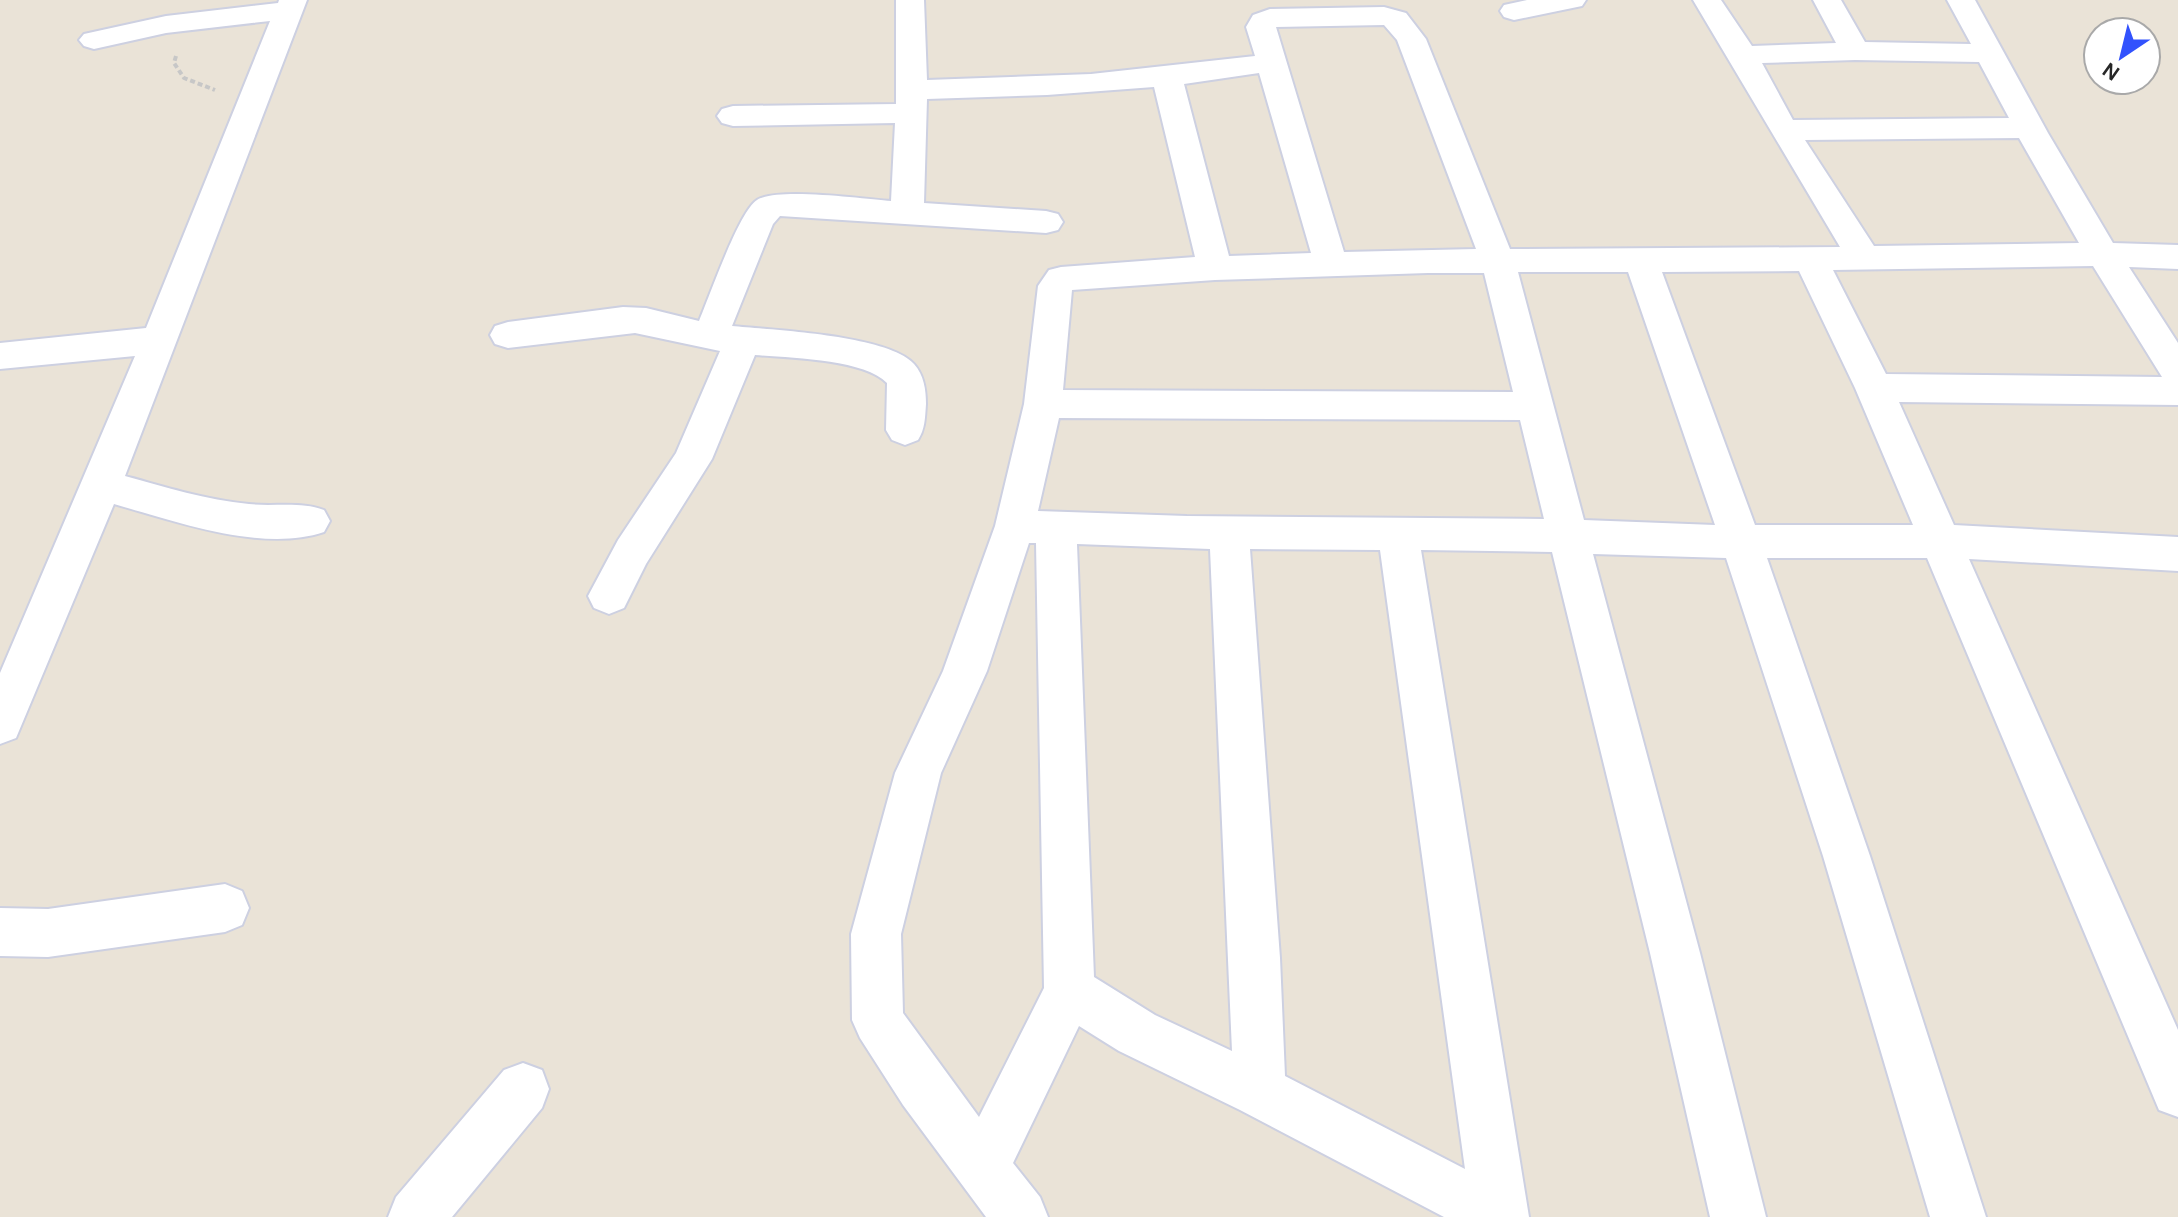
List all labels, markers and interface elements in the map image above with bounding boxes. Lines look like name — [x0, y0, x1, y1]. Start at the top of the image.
north arrow — [2082, 16, 2162, 96]
text: N — [2097, 56, 2125, 87]

